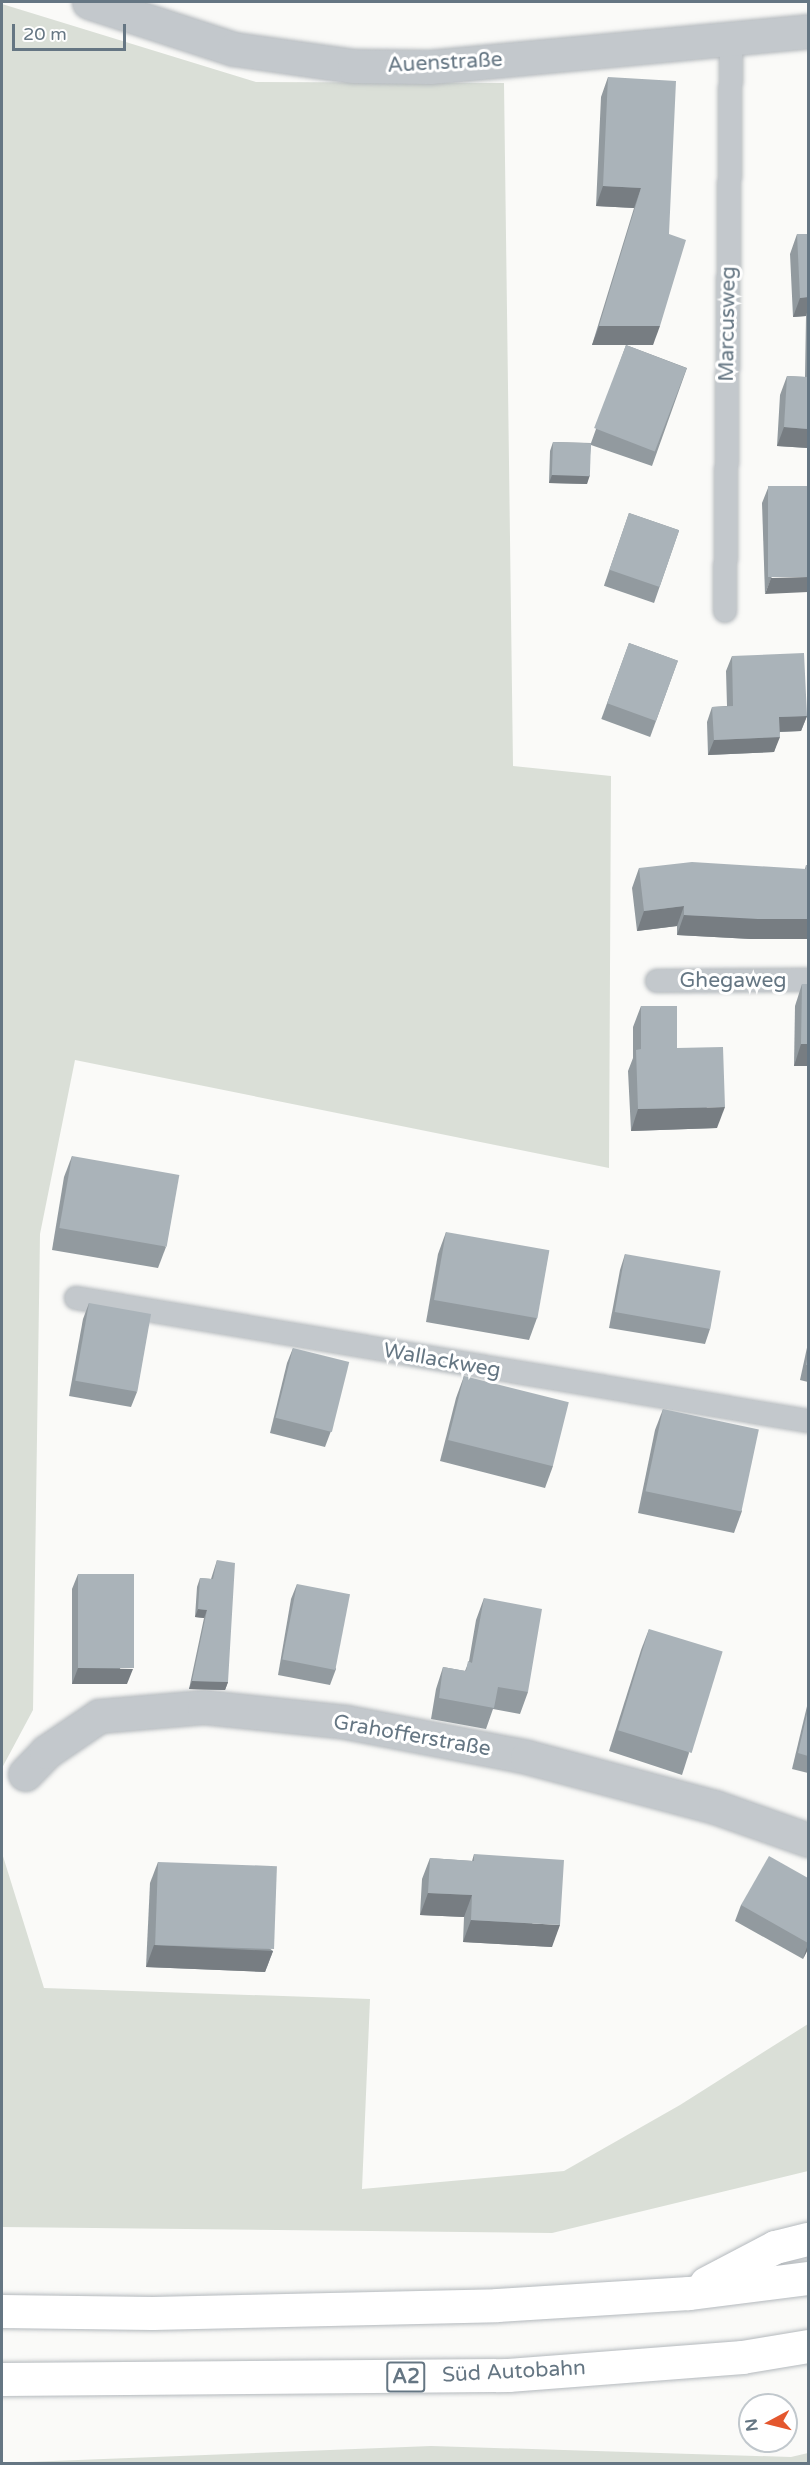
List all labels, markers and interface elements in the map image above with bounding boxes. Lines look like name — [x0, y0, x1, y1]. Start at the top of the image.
scale bar — [15, 12, 129, 50]
text: 20 m — [23, 23, 67, 45]
street label: Auenstraße — [387, 47, 503, 79]
street label: Marcusweg — [714, 266, 742, 382]
street label: Ghegaweg — [679, 968, 787, 994]
street label: Wallackweg — [381, 1338, 503, 1384]
street label: Grahofferstraße — [331, 1710, 493, 1762]
street label: Süd Autobahn — [442, 2356, 586, 2388]
road number: A2 — [385, 2360, 427, 2394]
north arrow — [738, 2393, 798, 2453]
text: N — [741, 2417, 763, 2433]

